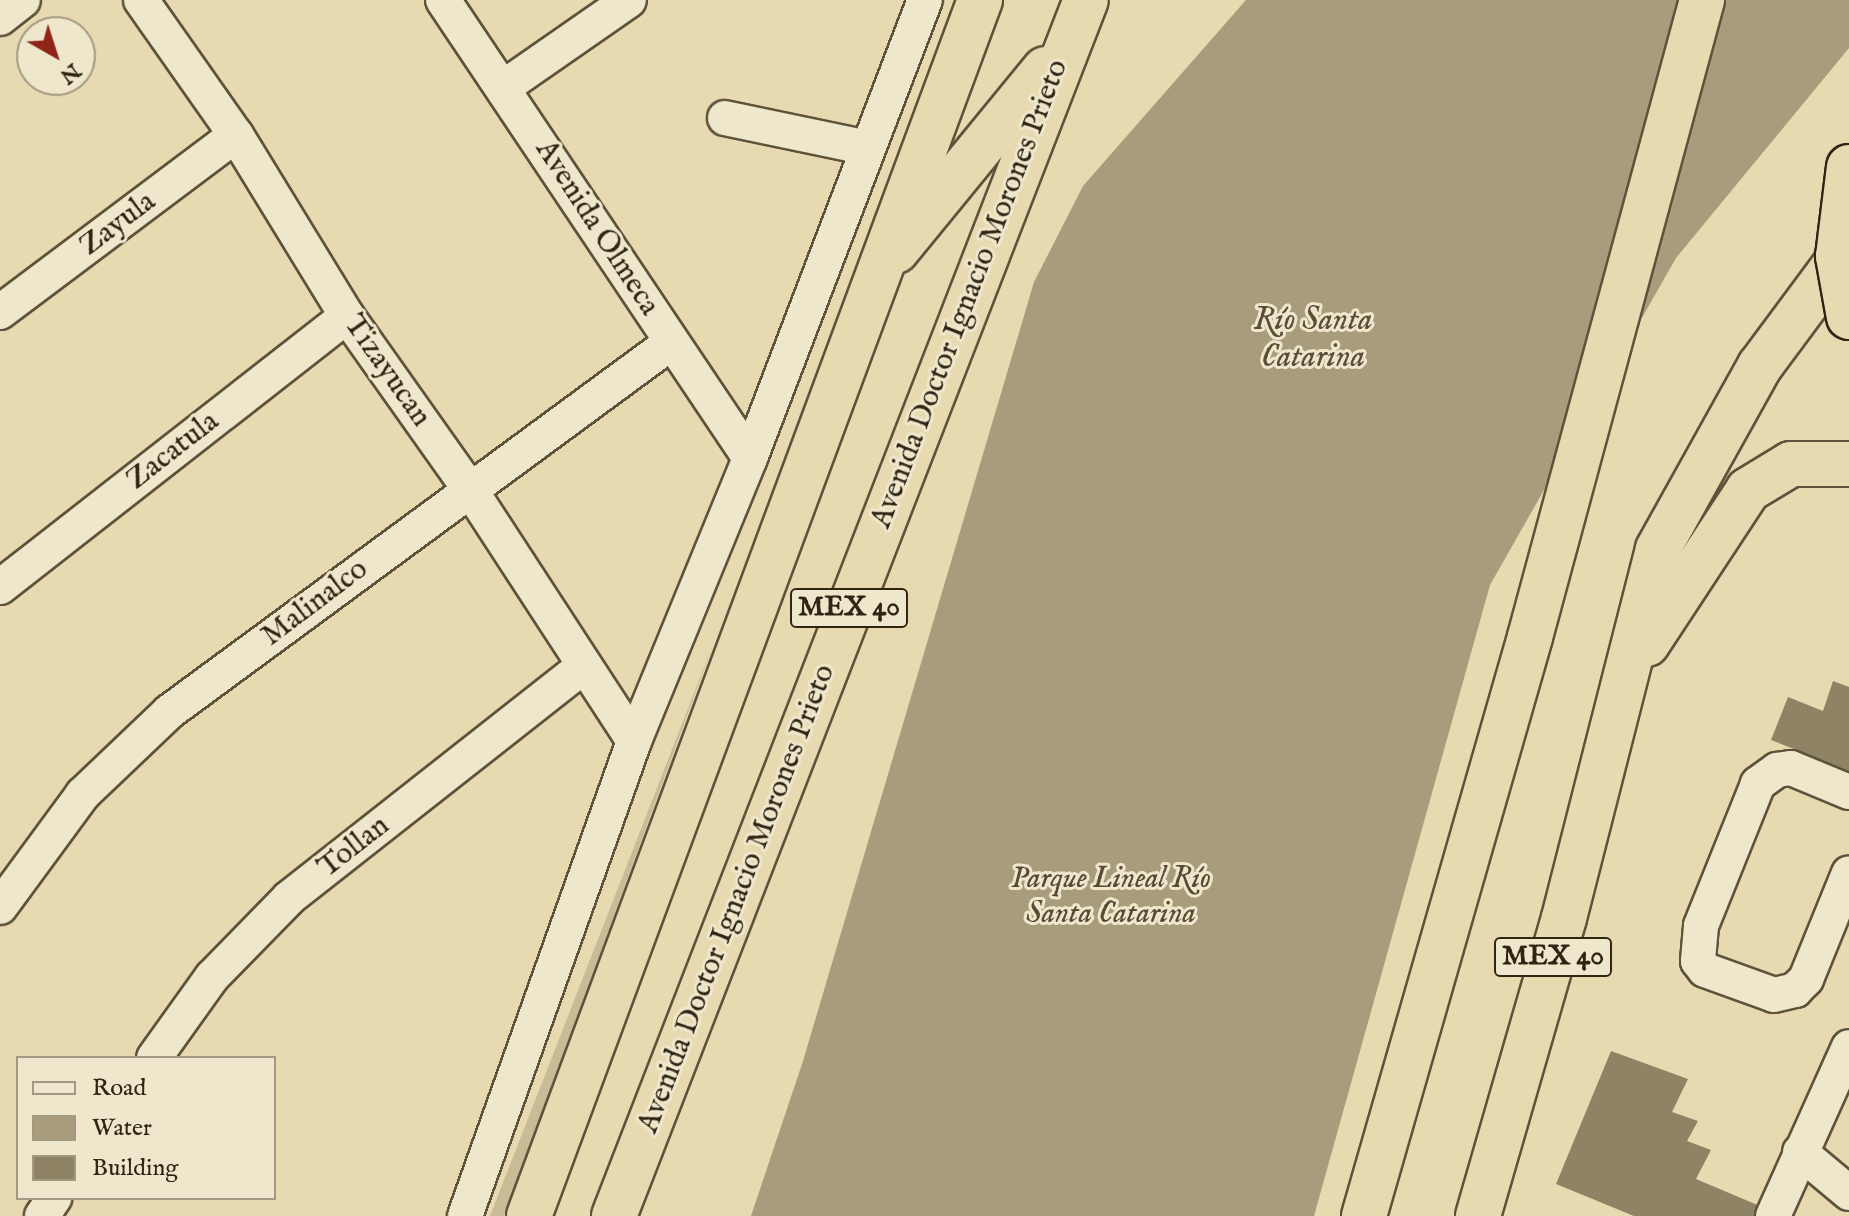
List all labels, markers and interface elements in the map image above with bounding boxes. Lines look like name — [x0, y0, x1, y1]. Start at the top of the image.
north arrow — [16, 16, 96, 96]
street label: Avenida Doctor Ignacio Morones Prieto — [864, 55, 1076, 533]
text: N — [54, 56, 86, 90]
street label: Avenida Olmeca — [527, 134, 667, 322]
street label: Zayula — [73, 184, 163, 264]
water label: Río Santa Catarina — [1254, 303, 1372, 378]
street label: Tizayucan — [335, 308, 439, 434]
street label: Zacatula — [120, 404, 226, 498]
street label: Malinalco — [255, 551, 375, 655]
road number: MEX 40 — [789, 584, 909, 632]
street label: Avenida Doctor Ignacio Morones Prieto — [631, 660, 843, 1138]
street label: Tollan — [311, 808, 397, 886]
park label: Parque Lineal Río Santa Catarina — [1011, 861, 1211, 932]
road number: MEX 40 — [1493, 933, 1613, 981]
legend — [16, 1056, 276, 1200]
text: Road — [92, 1073, 146, 1104]
text: Water — [92, 1113, 152, 1144]
text: Building — [92, 1153, 178, 1184]

